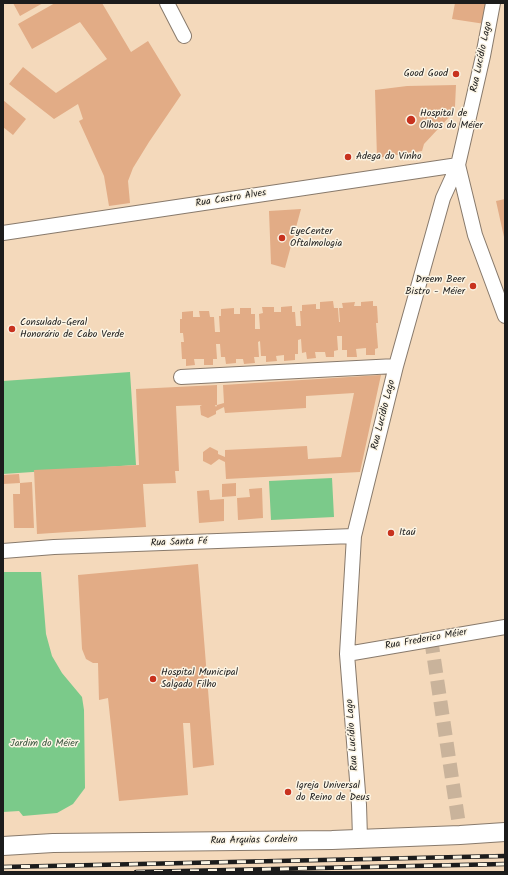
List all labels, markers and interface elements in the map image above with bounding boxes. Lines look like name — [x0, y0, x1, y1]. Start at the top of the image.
street label: Rua Lucídio Lago — [469, 21, 495, 93]
place label: Good Good — [404, 68, 448, 80]
marker: Good Good — [451, 69, 461, 79]
place label: Hospital de Olhos do Méier — [420, 108, 483, 132]
marker: Hospital de Olhos do Méier — [405, 114, 417, 126]
place label: Adega do Vinho — [356, 151, 421, 163]
marker: Adega do Vinho — [343, 152, 353, 162]
street label: Rua Castro Alves — [195, 187, 267, 211]
place label: EyeCenter Oftalmologia — [290, 226, 342, 250]
marker: EyeCenter Oftalmologia — [277, 233, 287, 243]
place label: Dreem Beer Bistro - Méier — [405, 274, 465, 298]
marker: Dreem Beer Bistro - Méier — [468, 281, 478, 291]
place label: Consulado-Geral Honorário de Cabo Verde — [20, 317, 124, 340]
marker: Consulado-Geral Honorário de Cabo Verde — [7, 324, 17, 334]
street label: Rua Lucídio Lago — [369, 379, 399, 451]
place label: Itaú — [399, 527, 415, 539]
marker: Itaú — [386, 528, 396, 538]
street label: Rua Santa Fé — [150, 536, 208, 550]
street label: Rua Frederico Méier — [384, 627, 468, 653]
place label: Hospital Municipal Salgado Filho — [161, 667, 238, 690]
marker: Hospital Municipal Salgado Filho — [148, 674, 158, 684]
street label: Rua Lucídio Lago — [345, 699, 361, 771]
park label: Jardim do Méier — [10, 738, 78, 750]
place label: Igreja Universal do Reino de Deus — [296, 780, 370, 804]
marker: Igreja Universal do Reino de Deus — [283, 787, 293, 797]
street label: Rua Arquias Cordeiro — [210, 834, 298, 848]

